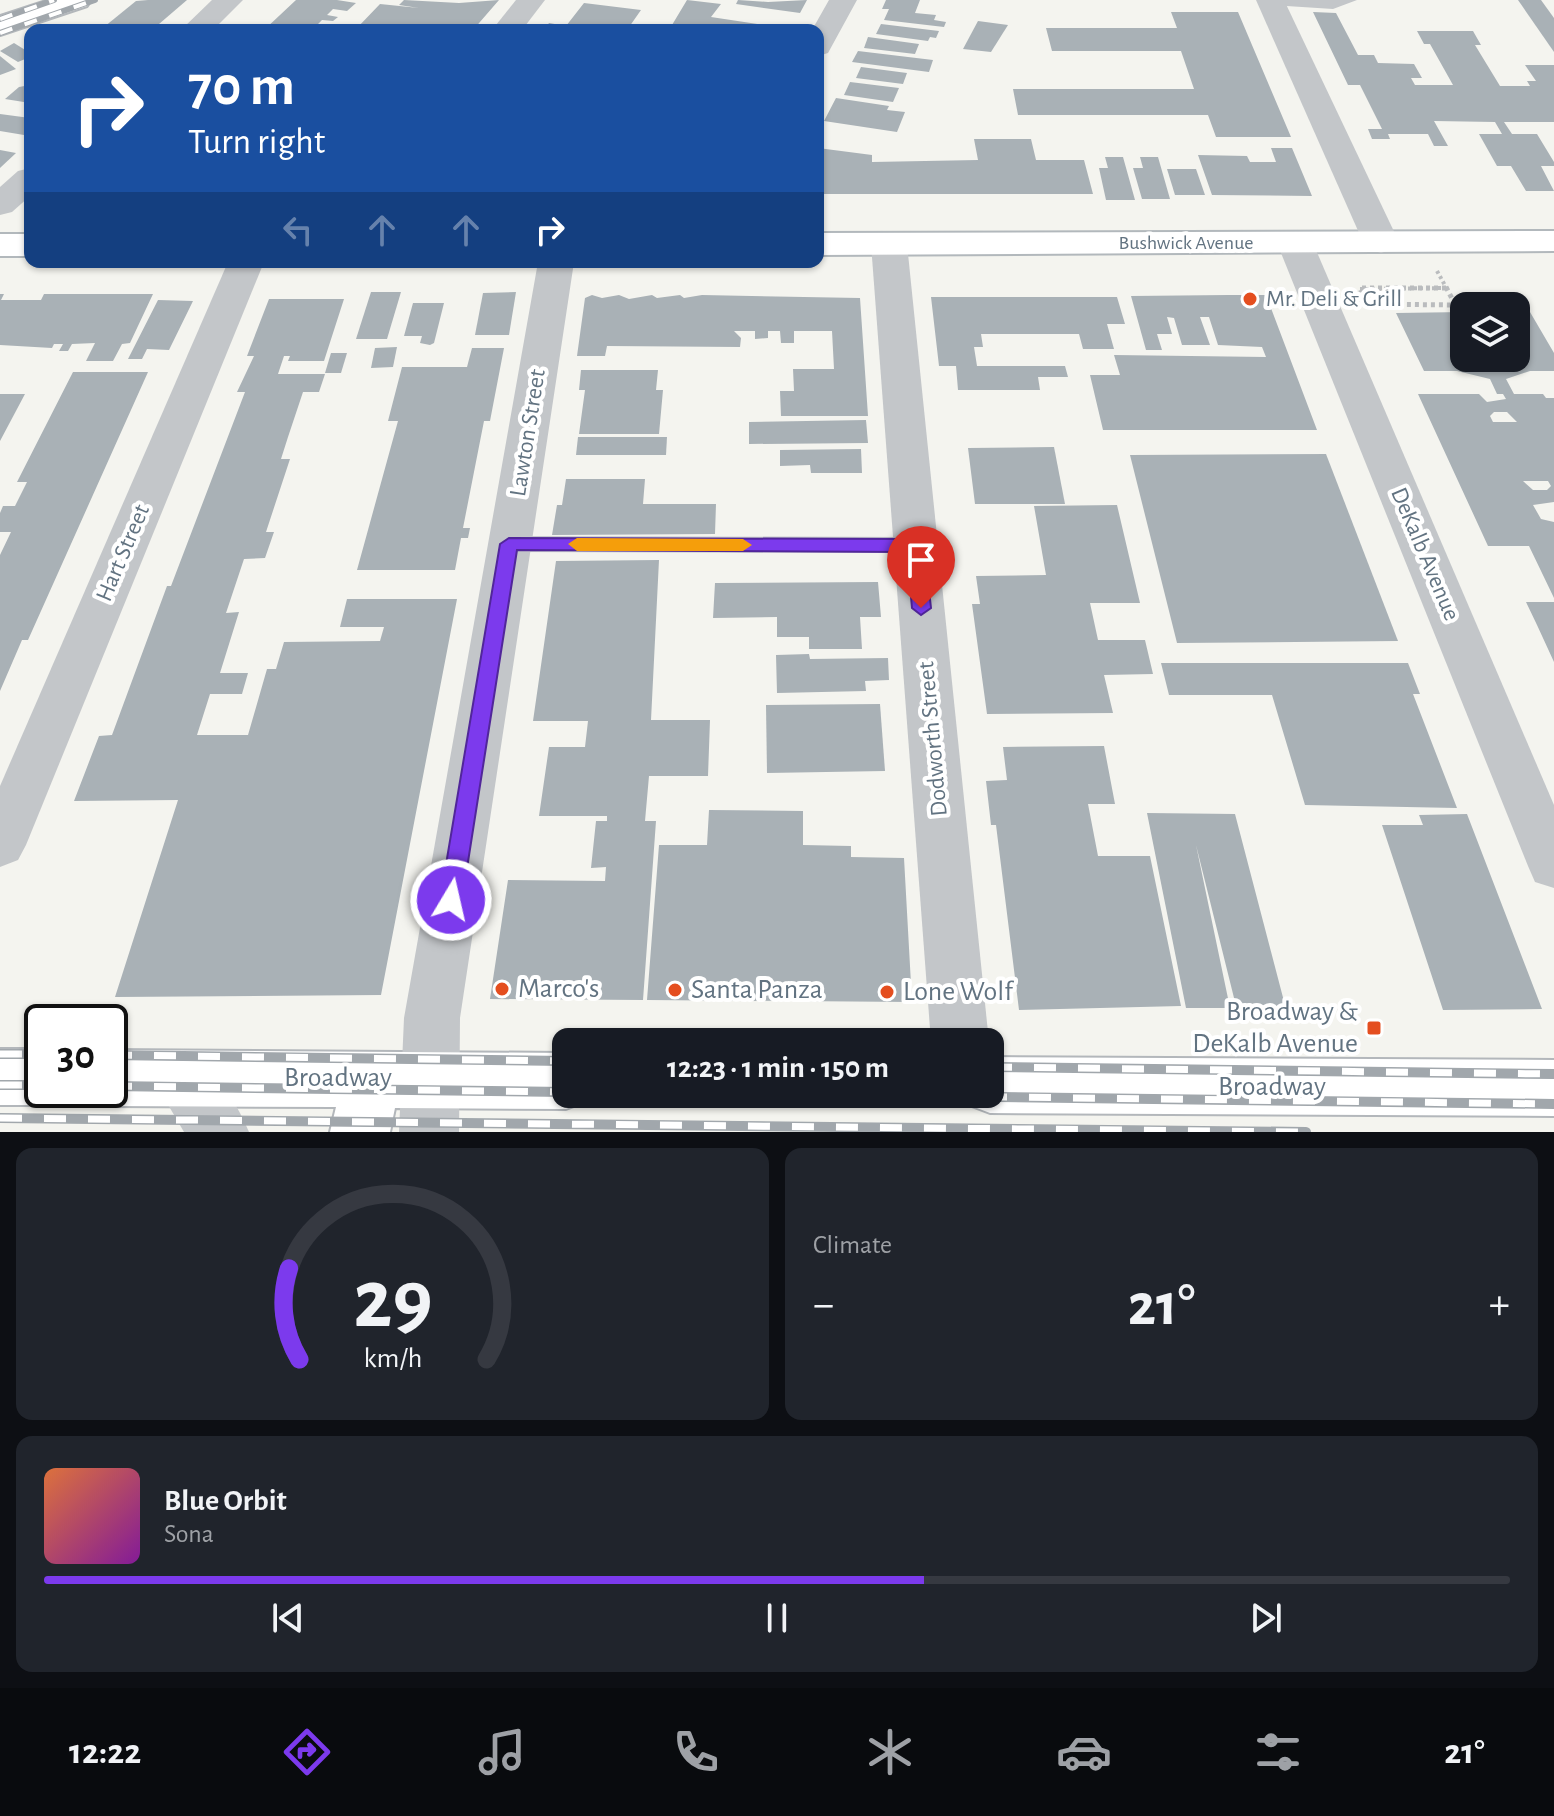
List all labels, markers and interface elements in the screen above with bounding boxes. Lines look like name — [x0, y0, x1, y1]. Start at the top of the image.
icon: right — [56, 56, 160, 160]
text: 70 m — [188, 59, 295, 115]
text: Turn right — [188, 124, 325, 160]
icon: left — [276, 208, 320, 252]
icon: ahead — [360, 208, 404, 252]
icon: ahead — [444, 208, 488, 252]
icon: right — [528, 208, 572, 252]
street label: Bushwick Avenue — [1118, 233, 1254, 253]
place label: Mr. Deli & Grill — [1266, 287, 1402, 311]
marker: Mr. Deli & Grill — [1241, 290, 1259, 308]
map controls — [1450, 292, 1530, 372]
button: layers — [1450, 292, 1530, 372]
street label: Lawton Street — [506, 367, 550, 498]
street label: DeKalb Avenue — [1386, 484, 1464, 624]
street label: Hart Street — [92, 501, 154, 605]
pin — [887, 526, 955, 608]
icon: arrive — [899, 538, 943, 582]
street label: Dodworth Street — [914, 660, 952, 817]
position arrow — [409, 858, 493, 942]
place label: Marco's — [518, 975, 599, 1003]
place label: Santa Panza — [691, 976, 823, 1004]
place label: Lone Wolf — [903, 978, 1014, 1006]
marker: Marco's — [493, 980, 511, 998]
marker: Santa Panza — [666, 981, 684, 999]
marker: Lone Wolf — [878, 983, 896, 1001]
place label: Broadway & DeKalb Avenue — [1192, 998, 1359, 1058]
speed limit sign: 30 — [24, 1004, 128, 1108]
marker: Broadway & DeKalb Avenue — [1365, 1019, 1383, 1037]
text: 12:23 · 1 min · 150 m — [667, 1053, 889, 1083]
street label: Broadway — [284, 1064, 392, 1092]
street label: Broadway — [1218, 1073, 1326, 1101]
text: Climate — [813, 1232, 892, 1258]
text: 29 — [353, 1259, 432, 1343]
text: 21° — [1128, 1276, 1195, 1336]
text: − — [813, 1283, 834, 1327]
text: + — [1489, 1283, 1510, 1327]
text: km/h — [363, 1344, 422, 1373]
text: Blue Orbit — [164, 1486, 287, 1516]
text: Sona — [164, 1521, 214, 1547]
icon: previous — [266, 1596, 310, 1640]
icon: pause — [755, 1596, 799, 1640]
icon: next — [1244, 1596, 1288, 1640]
icon: directions — [279, 1724, 335, 1780]
icon: music — [474, 1724, 530, 1780]
icon: phone — [668, 1724, 724, 1780]
icon: climate — [862, 1724, 918, 1780]
icon: car — [1056, 1724, 1112, 1780]
icon: filters — [1250, 1724, 1306, 1780]
text: 12:22 — [69, 1734, 141, 1770]
text: 21° — [1444, 1734, 1485, 1770]

